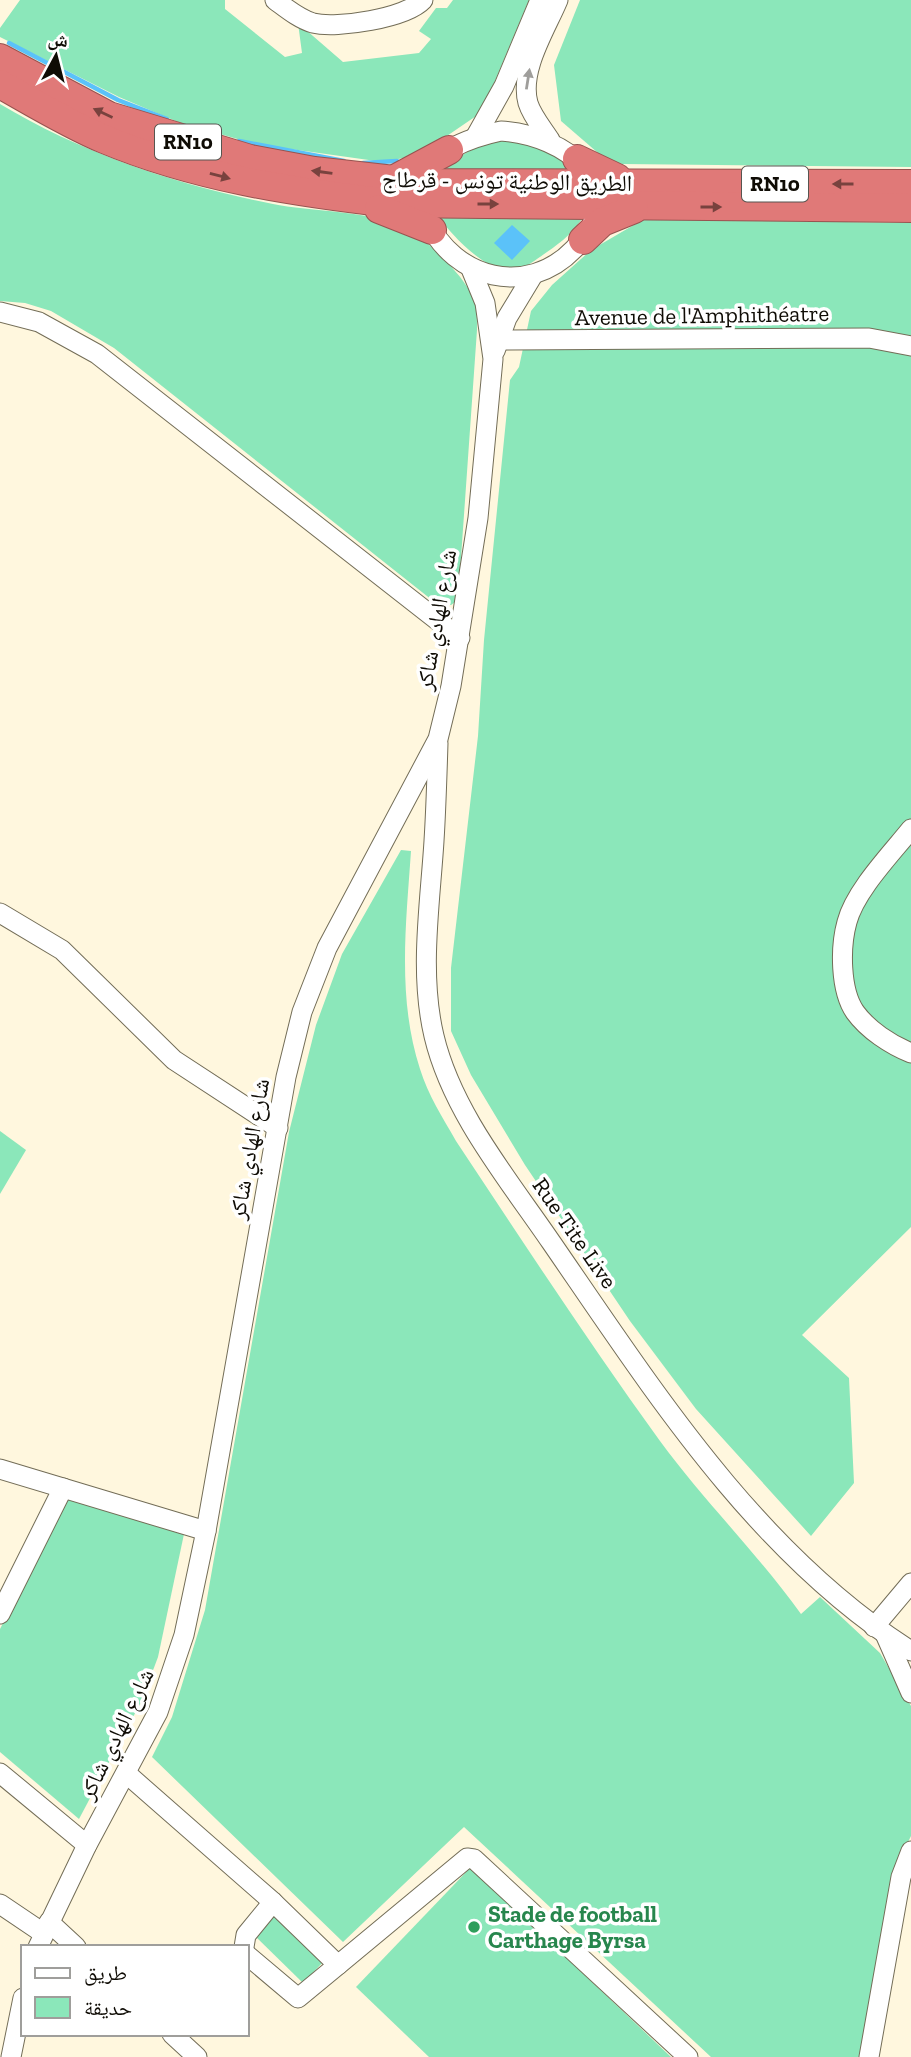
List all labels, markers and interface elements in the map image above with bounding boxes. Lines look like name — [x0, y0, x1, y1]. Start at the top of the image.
north arrow — [21, 21, 91, 91]
text: ش — [47, 27, 69, 52]
one-way arrow — [523, 68, 534, 90]
one-way arrow — [93, 107, 113, 119]
road number: RN10 — [155, 124, 221, 160]
street label: الطريق الوطنية تونس - قرطاج — [382, 165, 632, 198]
one-way arrow — [311, 166, 333, 177]
road number: RN10 — [742, 166, 808, 202]
one-way arrow — [210, 171, 231, 181]
one-way arrow — [832, 178, 854, 190]
one-way arrow — [477, 198, 499, 210]
one-way arrow — [700, 201, 722, 213]
street label: Avenue de l'Amphithéatre — [574, 299, 830, 331]
street label: شارع الهادي شاكر — [410, 547, 467, 694]
street label: شارع الهادي شاكر — [223, 1076, 280, 1223]
street label: Rue Tite Live — [527, 1172, 623, 1294]
street label: شارع الهادي شاكر — [72, 1664, 164, 1807]
place label: Stade de football Carthage Byrsa — [488, 1900, 657, 1954]
marker: Stade de football Carthage Byrsa — [466, 1919, 482, 1935]
legend — [21, 1945, 248, 2036]
text: طريق — [84, 1960, 127, 1986]
text: حديقة — [84, 1995, 132, 2020]

